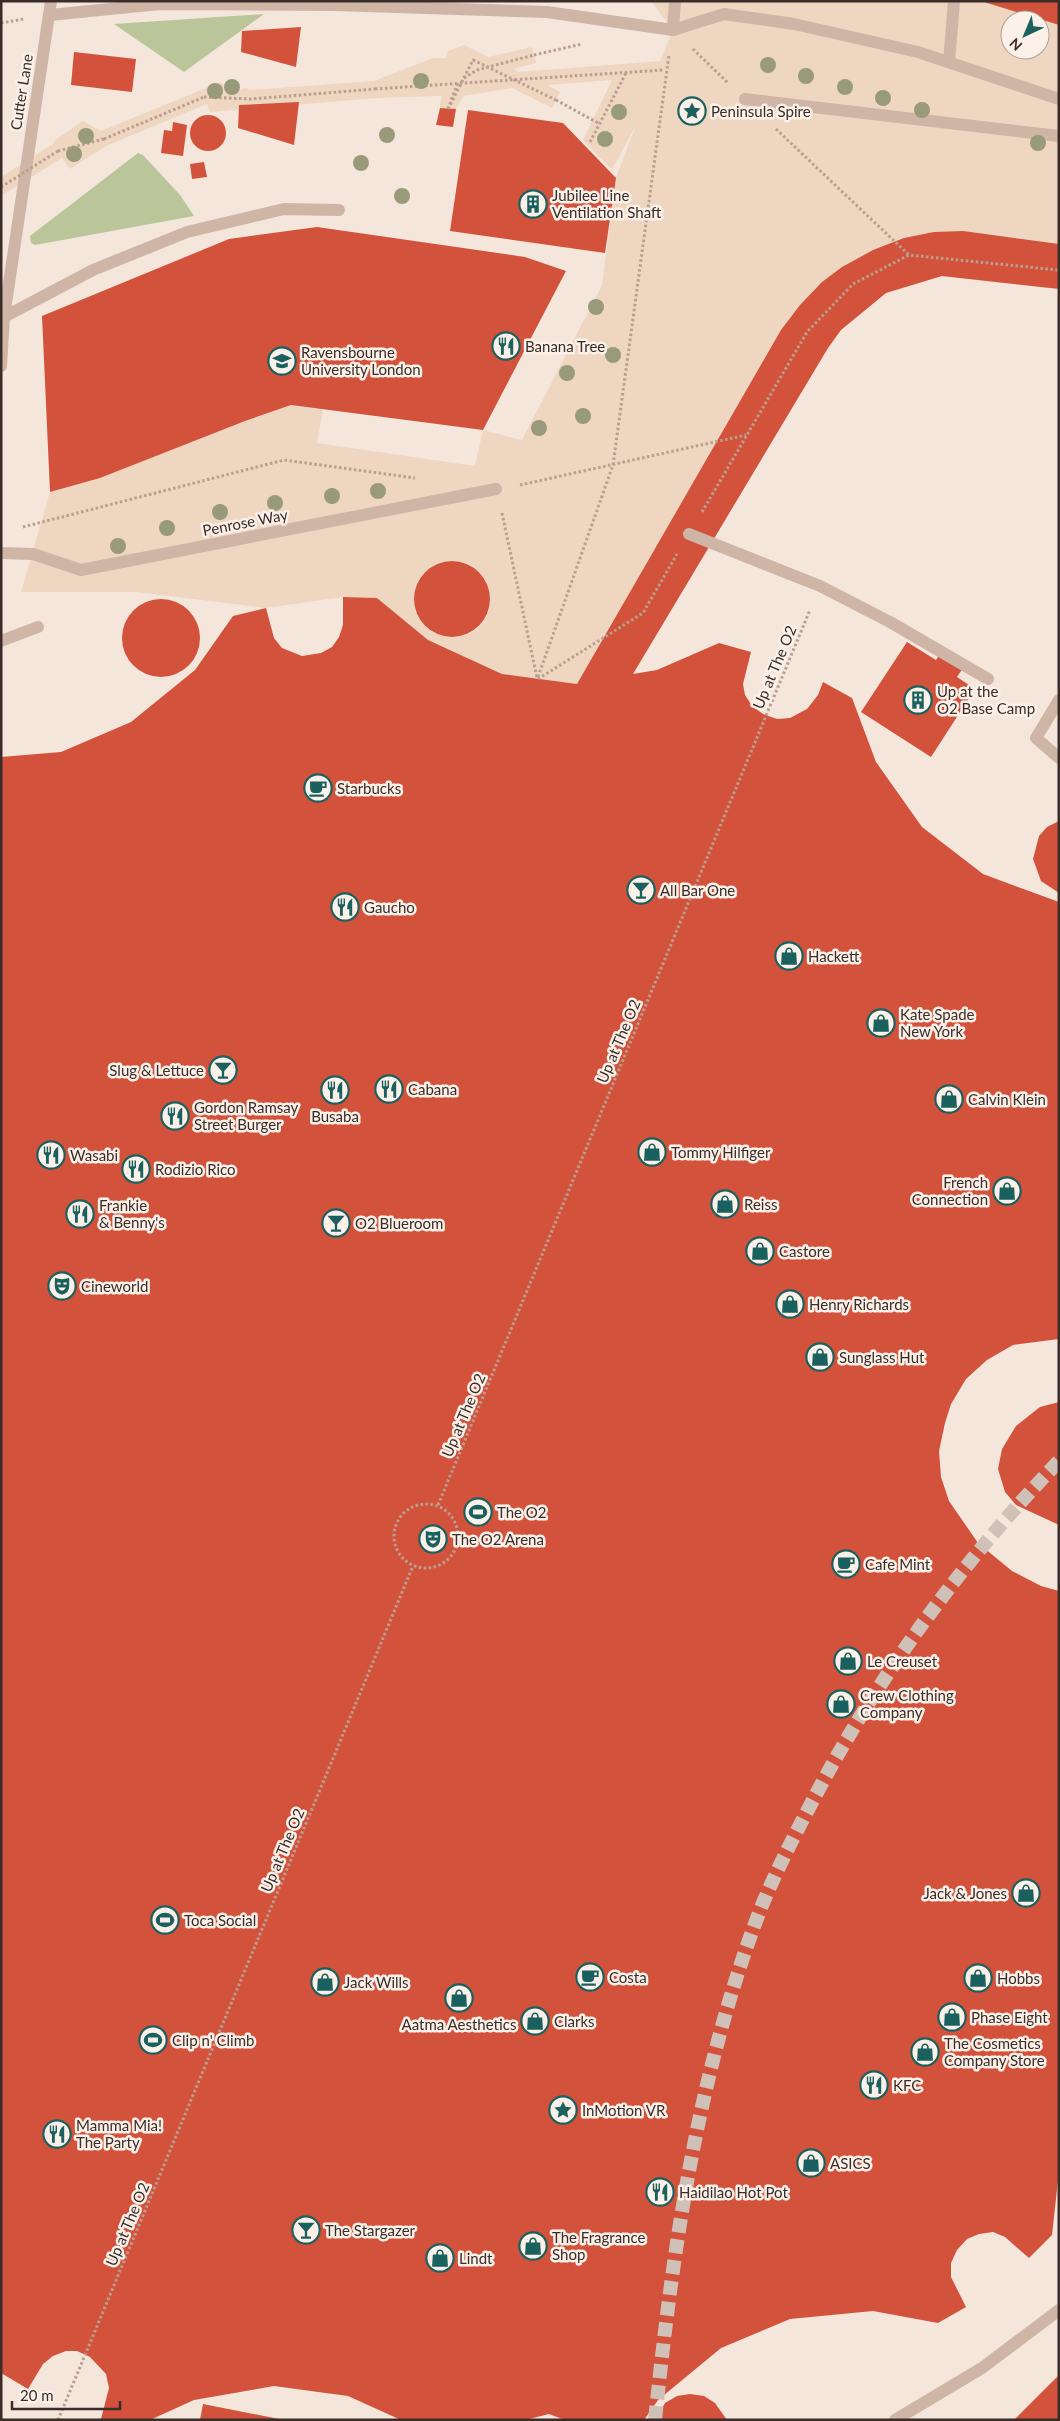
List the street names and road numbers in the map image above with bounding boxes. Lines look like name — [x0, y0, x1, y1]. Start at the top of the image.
street label: Cutter Lane — [6, 53, 36, 131]
street label: Penrose Way — [201, 505, 289, 539]
street label: Up at The O2 — [748, 623, 800, 711]
street label: Up at The O2 — [592, 997, 644, 1085]
street label: Up at The O2 — [437, 1371, 489, 1459]
street label: Up at The O2 — [256, 1806, 308, 1894]
street label: Up at The O2 — [101, 2180, 153, 2268]

